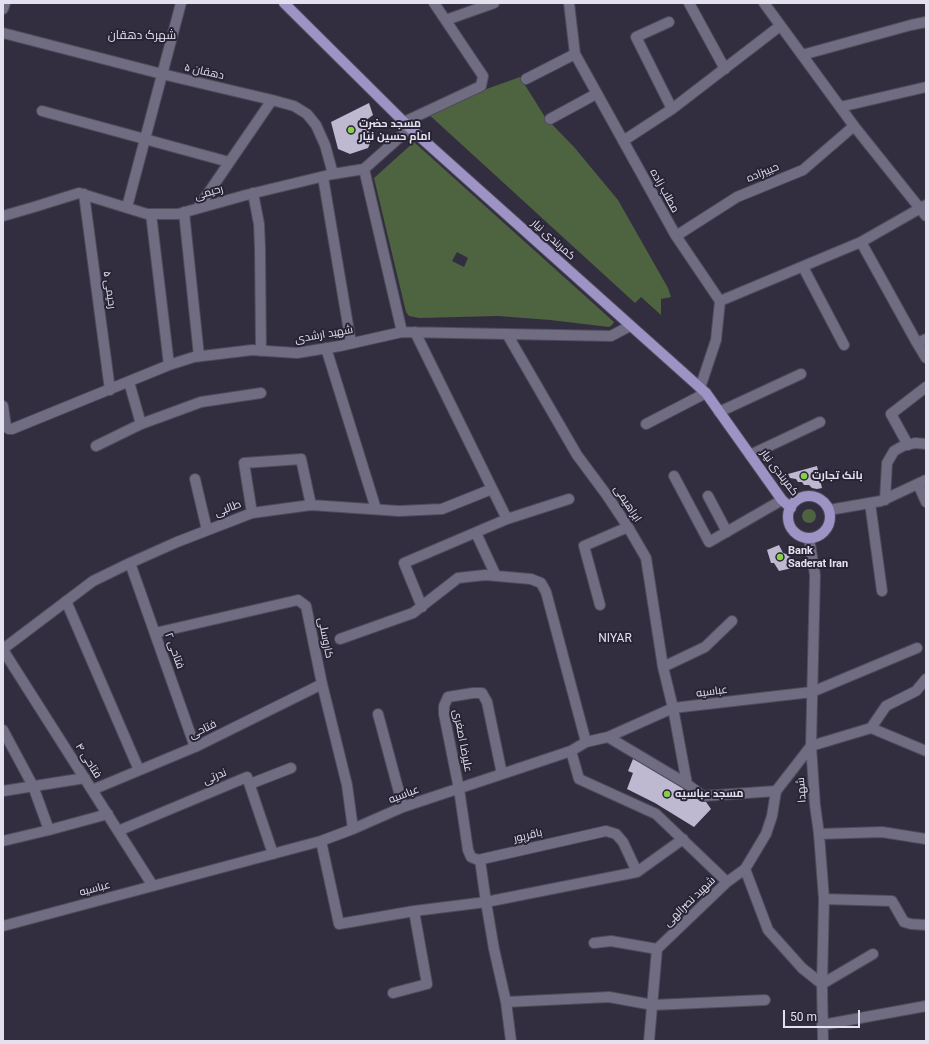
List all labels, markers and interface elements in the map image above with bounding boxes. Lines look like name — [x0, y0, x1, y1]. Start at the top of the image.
district label: شهرک دهقان — [108, 29, 176, 43]
street label: دهقان ۵ — [183, 61, 225, 83]
place label: مسجد حضرت امام حسین نیار — [359, 117, 431, 143]
marker: مسجد حضرت امام حسین نیار — [346, 125, 356, 135]
street label: حبیبزاده — [745, 161, 781, 185]
street label: مطلب زاده — [647, 167, 681, 215]
street label: رحیمی — [193, 183, 225, 203]
street label: کمربندی نیار — [528, 217, 578, 263]
street label: رحیمی ۵ — [100, 270, 118, 310]
street label: شهید ارشدی — [294, 323, 354, 347]
street label: کمربندی نیار — [757, 447, 801, 499]
place label: بانک تجارت — [812, 469, 863, 483]
marker: بانک تجارت — [799, 471, 809, 481]
street label: ابراهیمی — [610, 483, 644, 525]
street label: طالبی — [213, 498, 243, 520]
place label: Bank Saderat Iran — [788, 544, 848, 570]
marker: Bank Saderat Iran — [775, 552, 785, 562]
street label: کاروسلی — [315, 617, 335, 659]
street label: فتاحی ۲ — [161, 631, 187, 671]
district label: NIYAR — [596, 632, 634, 646]
street label: عباسیه — [695, 684, 729, 700]
street label: علیرضا اصغری — [449, 709, 475, 773]
street label: فتاحی — [187, 718, 219, 742]
street label: فتاحی ۴ — [72, 741, 104, 781]
street label: ندرتی — [201, 766, 229, 788]
street label: شهدا — [795, 777, 809, 803]
street label: عباسیه — [387, 783, 421, 807]
place label: مسجد عباسیه — [675, 787, 744, 801]
marker: مسجد عباسیه — [662, 789, 672, 799]
street label: باقرپور — [512, 826, 544, 846]
street label: شهید نصرالهی — [662, 874, 718, 930]
street label: عباسیه — [78, 879, 112, 899]
scale bar — [785, 1002, 862, 1028]
text: 50 m — [790, 1010, 817, 1024]

